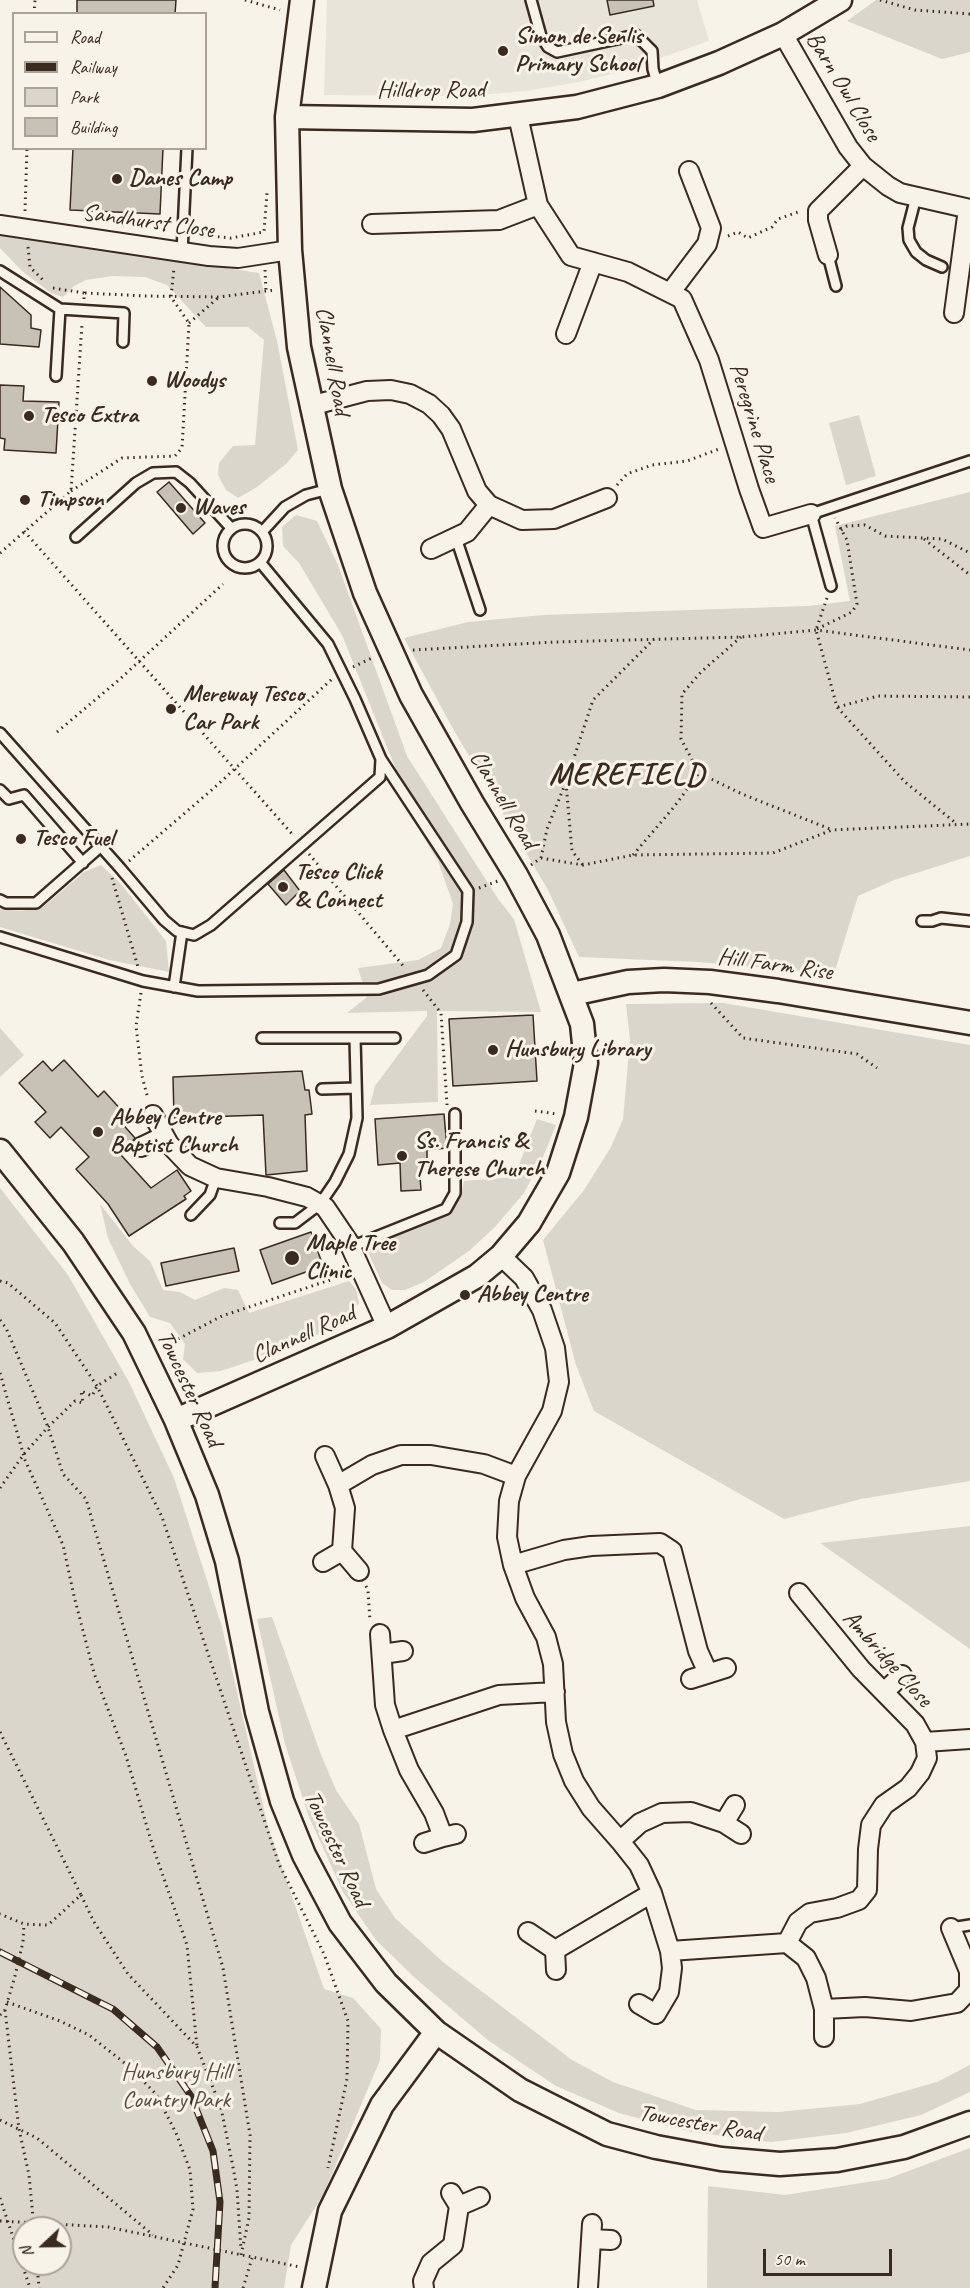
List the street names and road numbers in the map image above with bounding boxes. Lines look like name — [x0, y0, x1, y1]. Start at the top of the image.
street label: Barn Owl Close — [799, 27, 887, 147]
street label: Hilldrop Road — [377, 77, 485, 105]
street label: Sandhurst Close — [80, 199, 216, 245]
street label: Clannell Road — [308, 305, 356, 417]
street label: Peregrine Place — [722, 360, 786, 486]
street label: Clannell Road — [462, 746, 544, 854]
street label: Hill Farm Rise — [716, 943, 834, 987]
street label: Clannell Road — [248, 1300, 360, 1370]
street label: Towcester Road — [150, 1327, 228, 1451]
street label: Ambridge Close — [836, 1605, 938, 1713]
street label: Towcester Road — [297, 1787, 375, 1911]
street label: Towcester Road — [636, 2099, 764, 2149]

